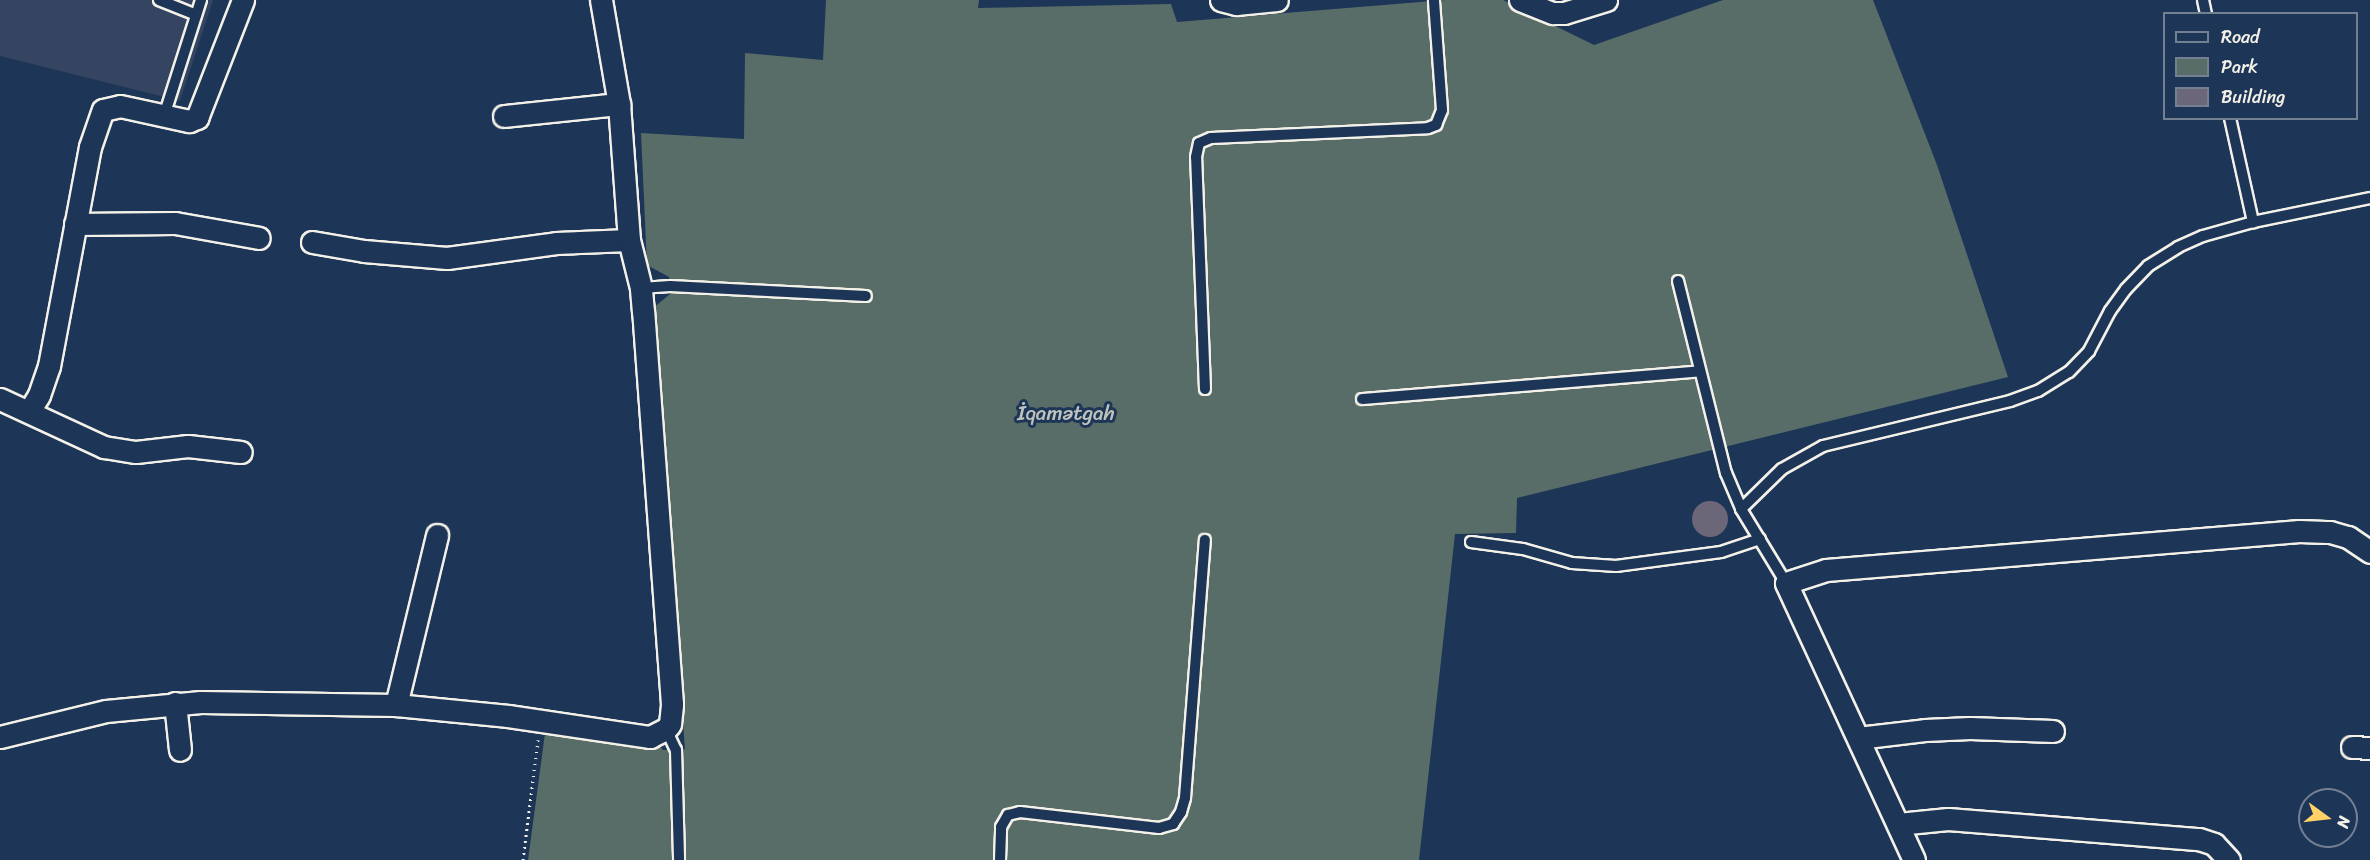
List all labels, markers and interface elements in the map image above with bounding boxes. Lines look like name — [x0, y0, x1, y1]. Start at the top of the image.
legend — [2163, 12, 2358, 120]
text: Road — [2221, 21, 2260, 53]
text: Park — [2221, 51, 2258, 83]
text: Building — [2221, 81, 2285, 113]
park label: İqamətgah — [1017, 400, 1115, 426]
north arrow — [2298, 788, 2358, 848]
text: N — [2328, 813, 2359, 831]

